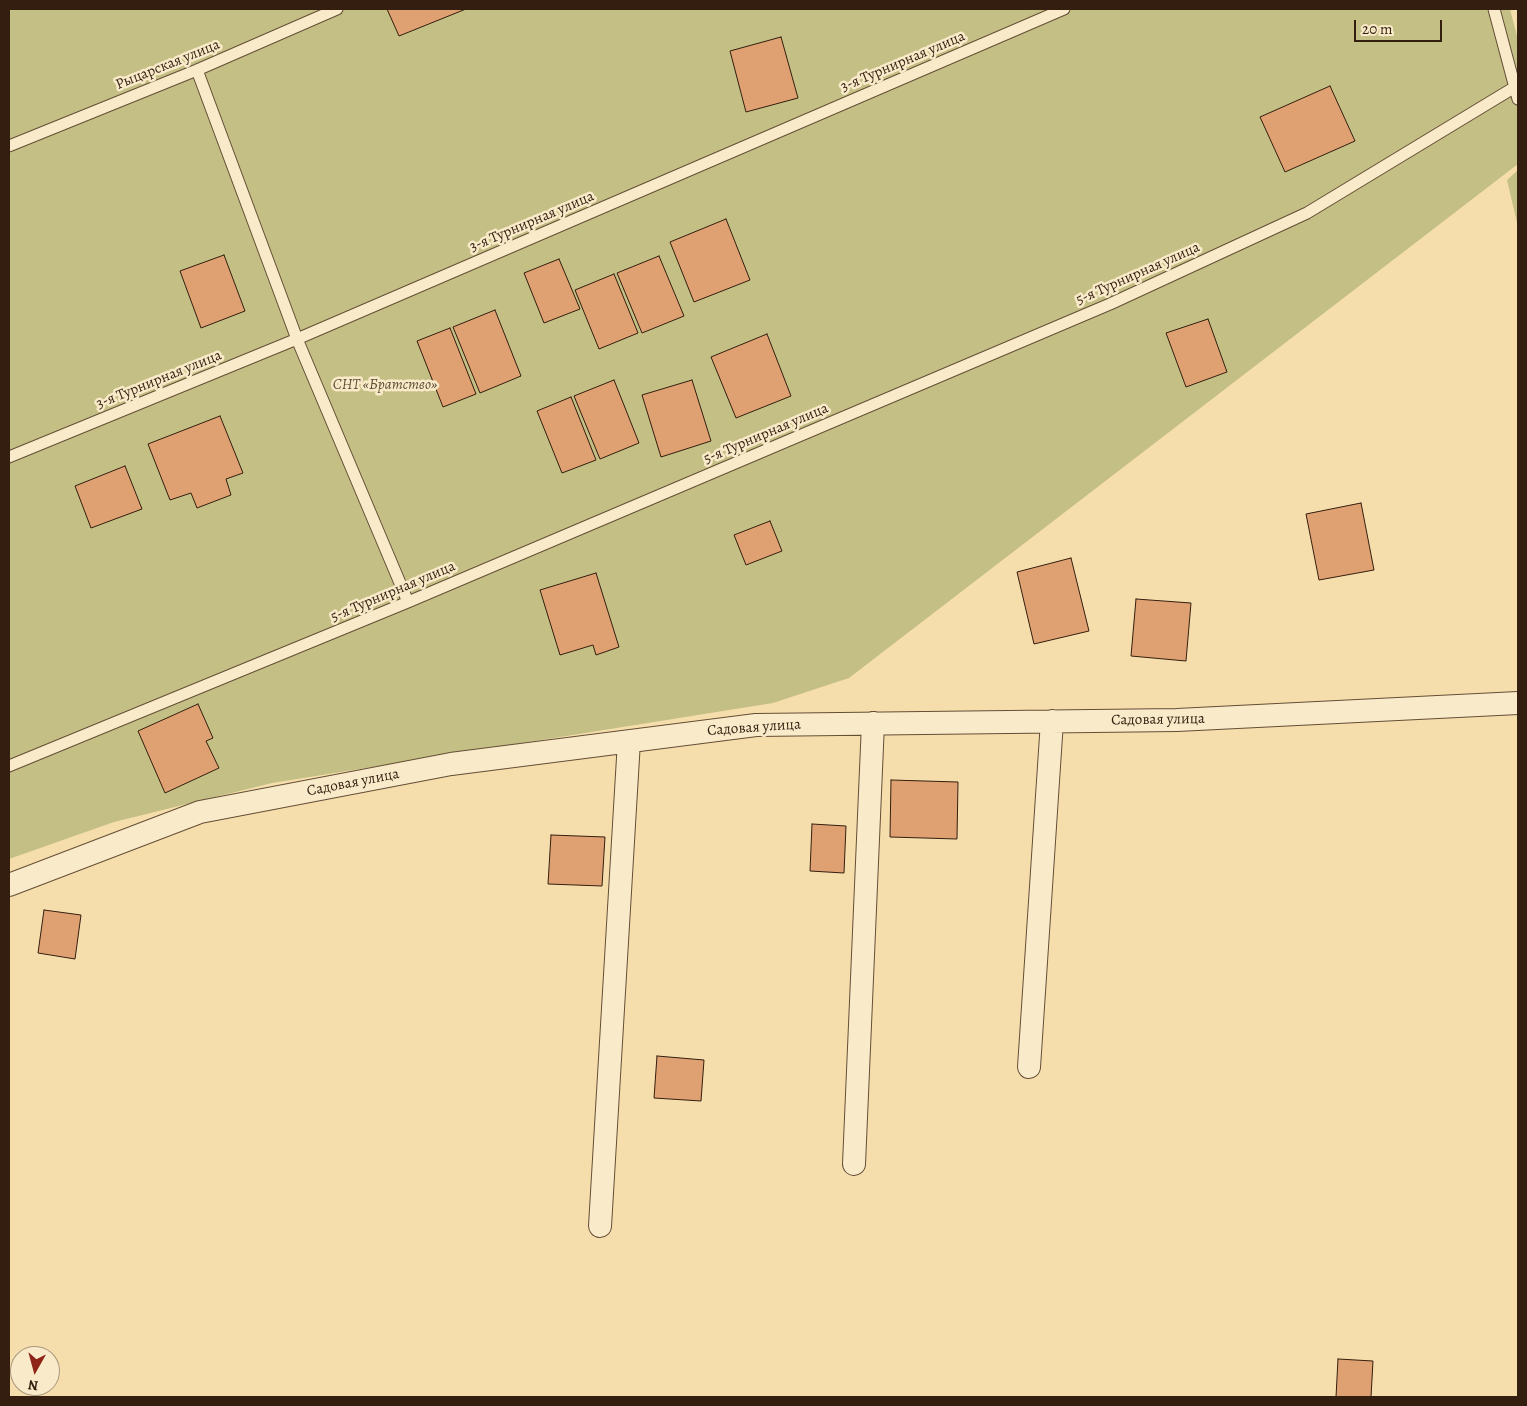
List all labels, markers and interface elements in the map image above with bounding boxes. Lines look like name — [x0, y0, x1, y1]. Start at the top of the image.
scale bar — [1357, 10, 1444, 42]
text: 20 m — [1362, 19, 1393, 39]
street label: 3-я Турнирная улица — [838, 28, 968, 96]
street label: Рыцарская улица — [113, 36, 223, 94]
street label: 3-я Турнирная улица — [467, 188, 597, 256]
street label: 5-я Турнирная улица — [1073, 239, 1203, 309]
street label: 3-я Турнирная улица — [94, 347, 224, 413]
park label: СНТ «Братство» — [333, 376, 437, 394]
street label: 5-я Турнирная улица — [701, 400, 831, 468]
street label: 5-я Турнирная улица — [328, 558, 458, 626]
street label: Садовая улица — [1111, 710, 1205, 730]
street label: Садовая улица — [707, 716, 801, 740]
street label: Садовая улица — [305, 765, 401, 801]
north arrow — [10, 1346, 60, 1396]
text: N — [27, 1375, 39, 1395]

